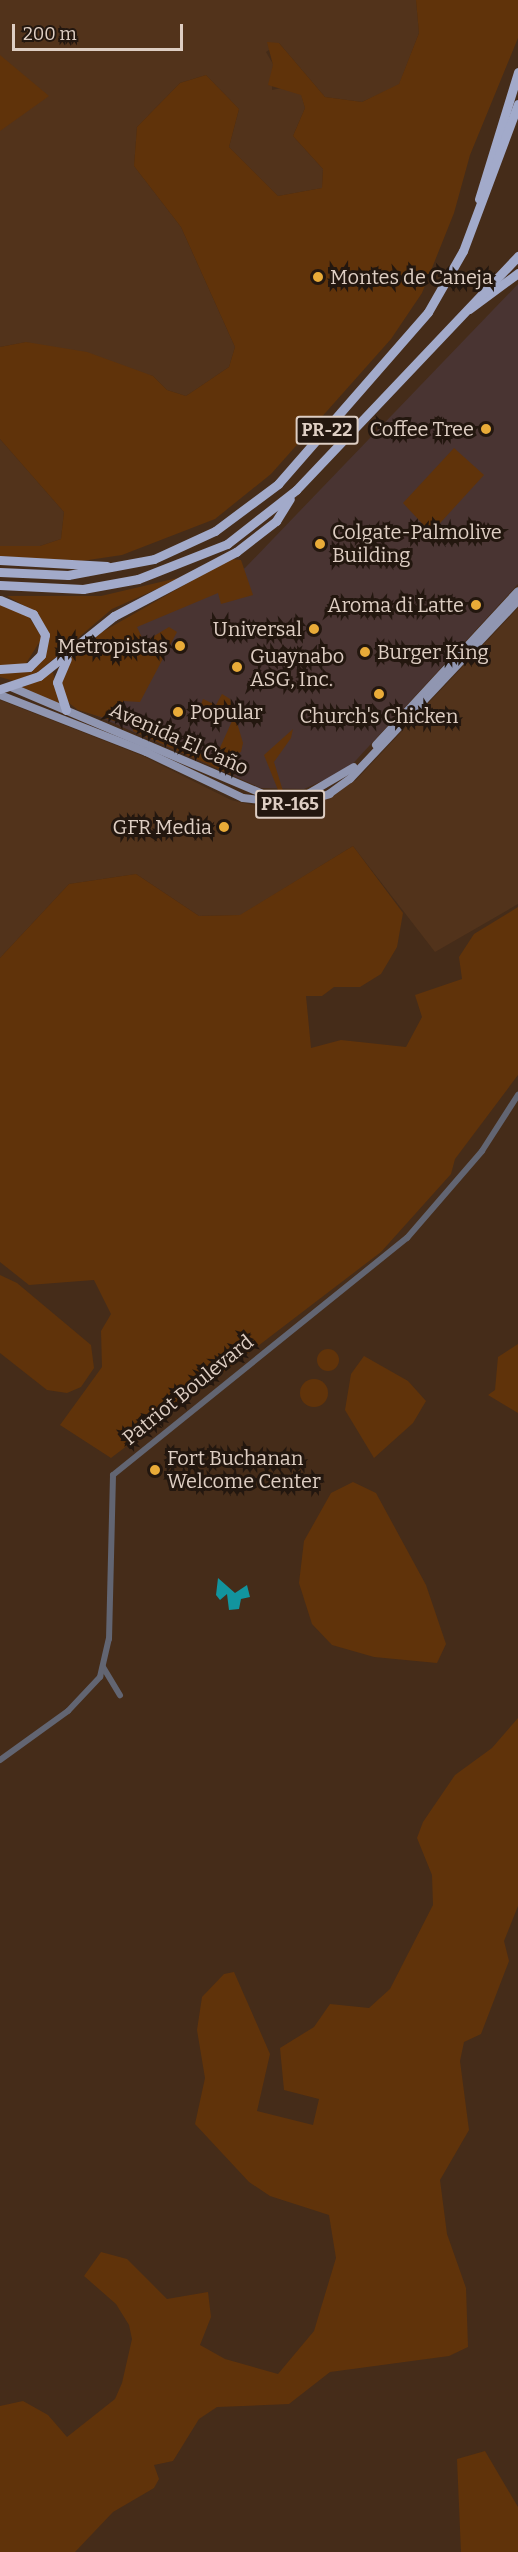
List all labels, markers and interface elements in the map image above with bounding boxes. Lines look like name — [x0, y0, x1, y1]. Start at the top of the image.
scale bar — [15, 12, 186, 50]
text: 200 m — [23, 23, 77, 45]
place label: Montes de Caneja — [330, 265, 493, 289]
marker: Montes de Caneja — [311, 270, 325, 284]
road number: PR-22 — [296, 415, 358, 445]
place label: Coffee Tree — [369, 417, 474, 441]
marker: Coffee Tree — [479, 422, 493, 436]
place label: Colgate-Palmolive Building — [332, 520, 502, 567]
marker: Colgate-Palmolive Building — [313, 537, 327, 551]
place label: Aroma di Latte — [328, 593, 464, 617]
marker: Aroma di Latte — [469, 598, 483, 612]
place label: Universal — [213, 617, 302, 641]
marker: Universal — [307, 622, 321, 636]
place label: Metropistas — [57, 634, 168, 658]
marker: Metropistas — [173, 639, 187, 653]
place label: Burger King — [377, 640, 489, 664]
place label: Guaynabo ASG, Inc. — [250, 644, 344, 691]
marker: Burger King — [358, 645, 372, 659]
marker: Guaynabo ASG, Inc. — [228, 658, 246, 676]
marker: Church's Chicken — [372, 687, 386, 701]
street label: Avenida El Caño — [106, 698, 252, 780]
place label: Popular — [190, 700, 263, 724]
place label: Church's Chicken — [300, 704, 458, 728]
marker: Popular — [171, 705, 185, 719]
road number: PR-165 — [254, 789, 326, 819]
place label: GFR Media — [112, 815, 212, 839]
marker: GFR Media — [217, 820, 231, 834]
street label: Patriot Boulevard — [118, 1330, 258, 1450]
place label: Fort Buchanan Welcome Center — [167, 1446, 321, 1493]
marker: Fort Buchanan Welcome Center — [148, 1463, 162, 1477]

